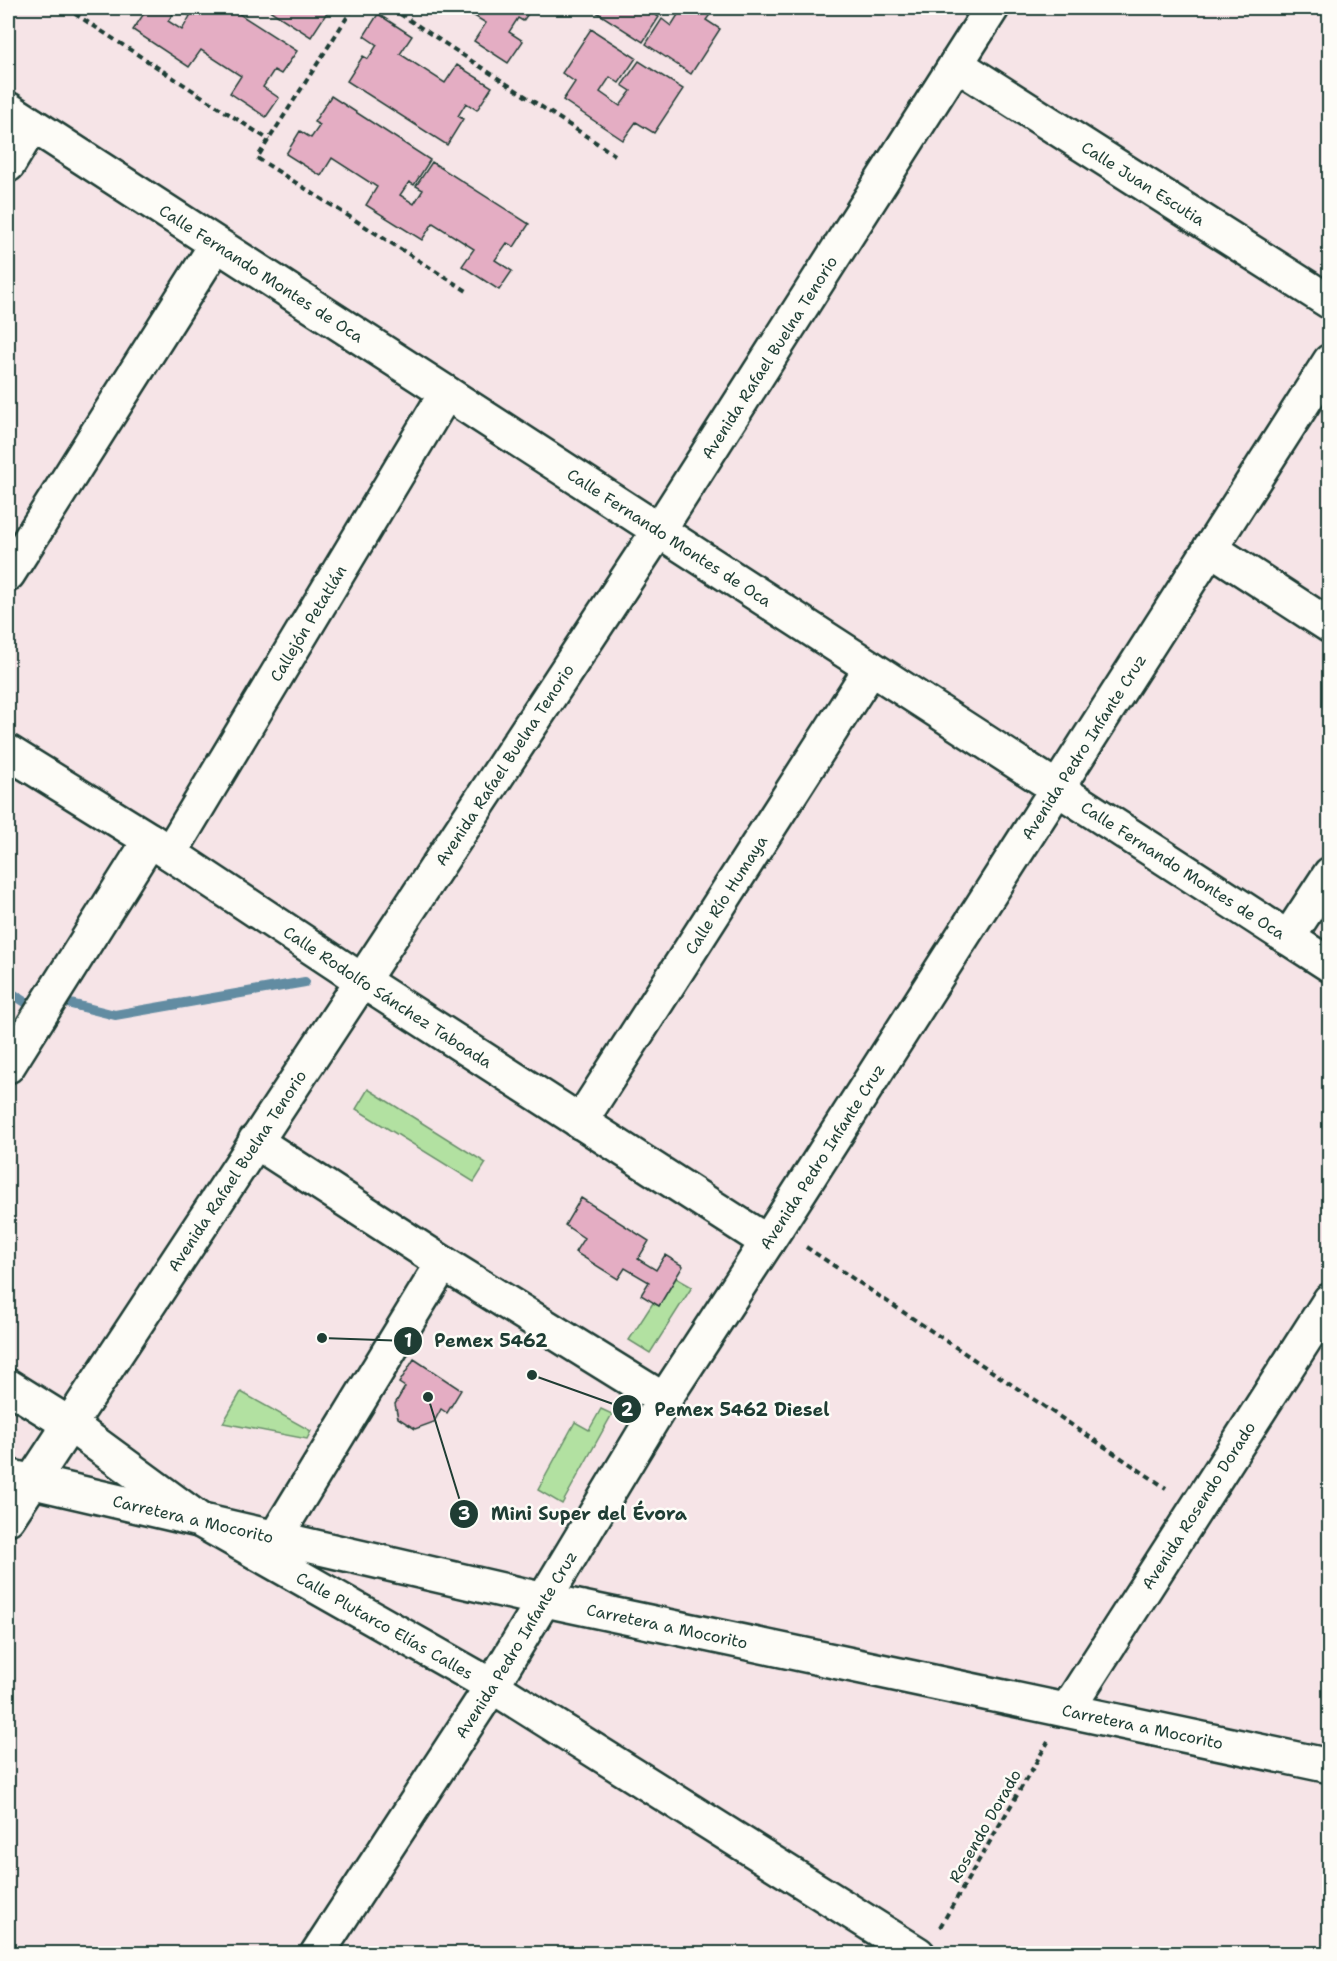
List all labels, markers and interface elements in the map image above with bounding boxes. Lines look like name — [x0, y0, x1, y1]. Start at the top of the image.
street label: Calle Juan Escutia — [1078, 136, 1209, 230]
street label: Calle Fernando Montes de Oca — [155, 199, 368, 347]
street label: Avenida Rafael Buelna Tenorio — [696, 252, 842, 463]
street label: Calle Fernando Montes de Oca — [563, 463, 776, 611]
street label: Callejón Petatlán — [265, 561, 351, 685]
street label: Avenida Pedro Infante Cruz — [1016, 650, 1151, 844]
street label: Avenida Rafael Buelna Tenorio — [430, 660, 578, 870]
street label: Calle Fernando Montes de Oca — [1077, 796, 1289, 944]
street label: Calle Río Humaya — [680, 831, 772, 958]
street label: Calle Rodolfo Sánchez Taboada — [279, 921, 496, 1073]
street label: Avenida Pedro Infante Cruz — [755, 1060, 889, 1253]
street label: Avenida Rafael Buelna Tenorio — [163, 1066, 311, 1276]
callout: Pemex 5462 — [393, 1323, 560, 1359]
text: 1 — [404, 1329, 412, 1353]
text: Pemex 5462 — [434, 1329, 548, 1353]
callout: Pemex 5462 Diesel — [612, 1391, 841, 1427]
text: 2 — [621, 1398, 634, 1422]
text: Pemex 5462 Diesel — [655, 1398, 829, 1422]
street label: Avenida Rosendo Dorado — [1137, 1417, 1260, 1593]
street label: Carretera a Mocorito — [111, 1490, 276, 1547]
callout: Mini Super del Évora — [449, 1496, 699, 1532]
text: Mini Super del Évora — [491, 1500, 688, 1526]
text: 3 — [458, 1502, 470, 1526]
street label: Avenida Pedro Infante Cruz — [450, 1547, 581, 1742]
street label: Calle Plutarco Elías Calles — [293, 1567, 477, 1684]
street label: Carretera a Mocorito — [585, 1599, 750, 1653]
street label: Carretera a Mocorito — [1060, 1699, 1225, 1754]
street label: Rosendo Dorado — [944, 1766, 1026, 1886]

